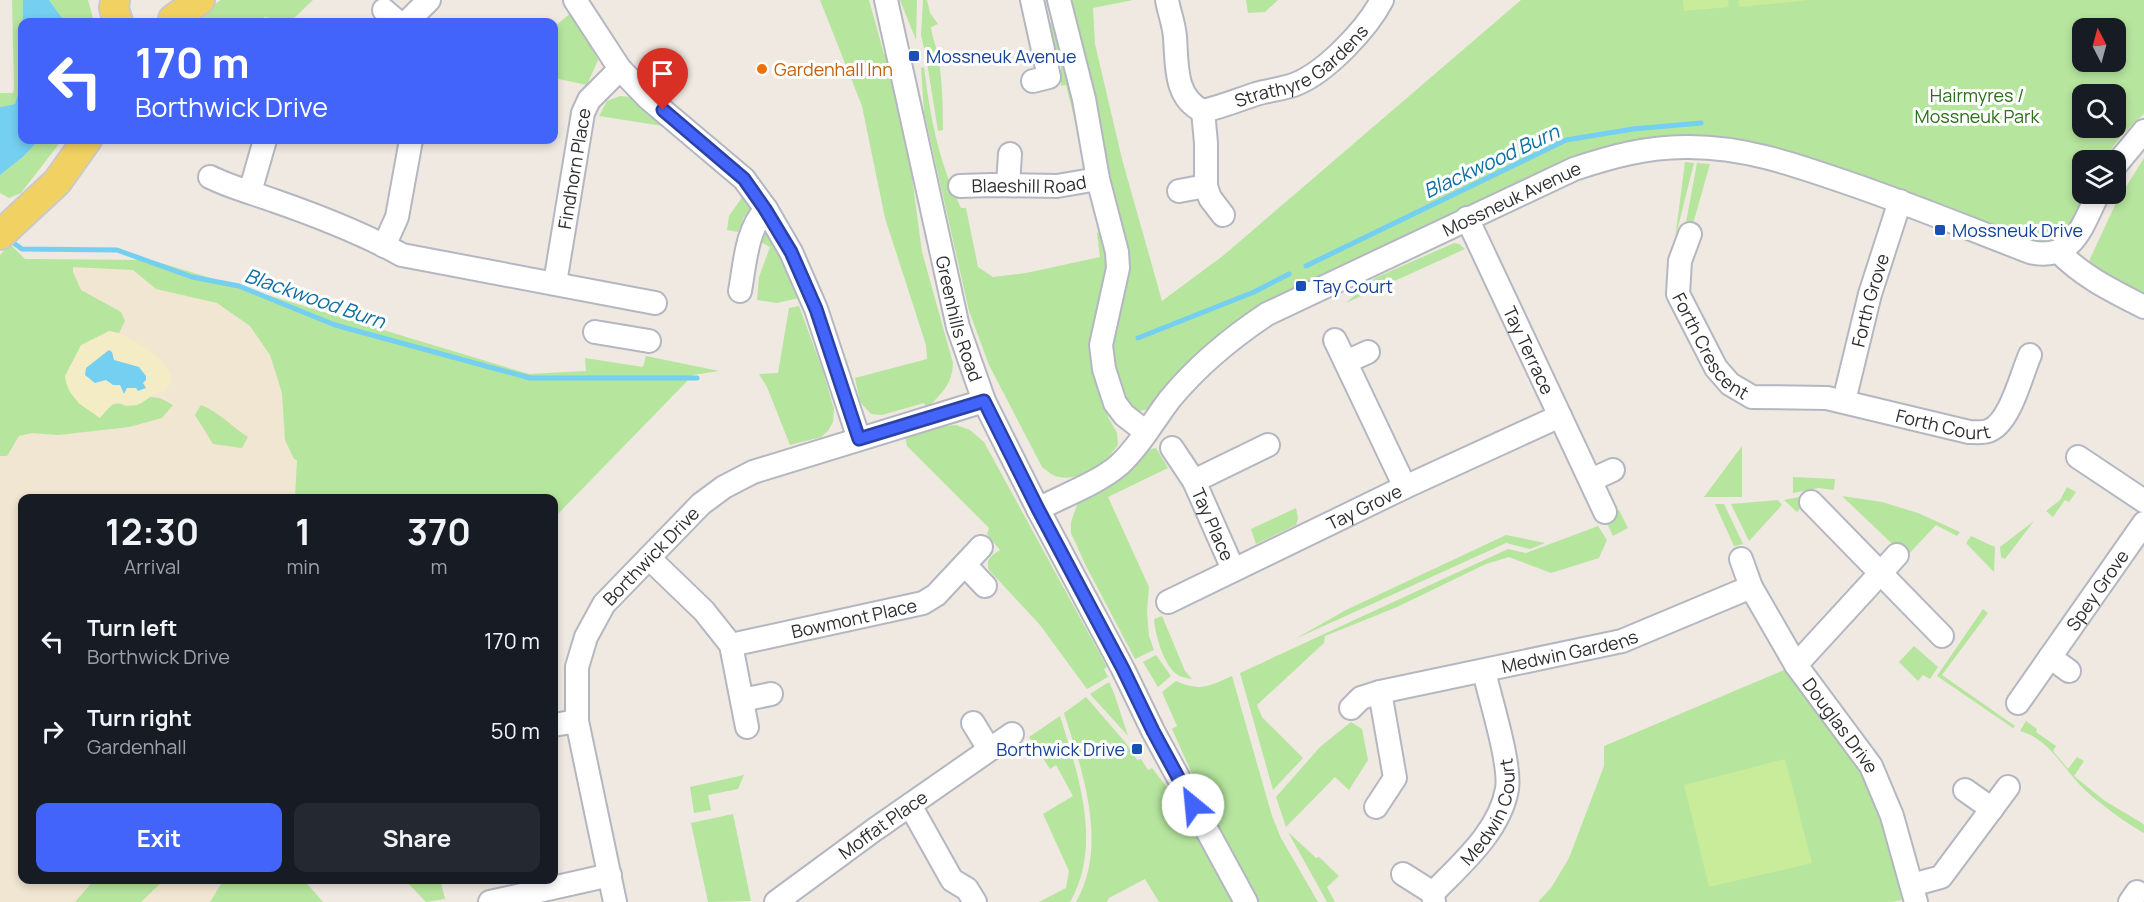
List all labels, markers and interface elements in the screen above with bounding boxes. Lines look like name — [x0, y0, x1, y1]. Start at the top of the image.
north arrow — [2072, 18, 2126, 72]
map controls — [2072, 18, 2126, 204]
street label: Strathyre Gardens — [1231, 19, 1373, 113]
text: 170 m — [135, 33, 250, 91]
icon: left — [36, 42, 114, 120]
place label: Mossneuk Avenue — [926, 44, 1077, 68]
pin — [637, 48, 688, 110]
marker: Mossneuk Avenue — [907, 49, 921, 63]
icon: arrive — [646, 57, 679, 90]
place label: Gardenhall Inn — [774, 57, 893, 81]
marker: Gardenhall Inn — [755, 62, 769, 76]
park label: Hairmyres / Mossneuk Park — [1915, 83, 2040, 128]
button: search — [2072, 84, 2126, 138]
text: Borthwick Drive — [135, 88, 328, 125]
street label: Findhorn Place — [552, 106, 596, 231]
water label: Blackwood Burn — [1419, 117, 1564, 204]
button: layers — [2072, 150, 2126, 204]
street label: Mossneuk Avenue — [1438, 156, 1584, 241]
street label: Blaeshill Road — [971, 169, 1088, 198]
place label: Mossneuk Drive — [1952, 218, 2083, 242]
marker: Mossneuk Drive — [1933, 223, 1947, 237]
street label: Forth Grove — [1846, 250, 1894, 349]
street label: Greenhills Road — [931, 253, 988, 385]
water label: Blackwood Burn — [241, 261, 390, 335]
place label: Tay Court — [1313, 274, 1393, 298]
marker: Tay Court — [1294, 279, 1308, 293]
street label: Forth Crescent — [1667, 288, 1753, 404]
street label: Tay Terrace — [1498, 302, 1560, 398]
street label: Forth Court — [1894, 403, 1993, 444]
street label: Tay Grove — [1323, 478, 1406, 535]
street label: Tay Place — [1187, 484, 1240, 565]
street label: Borthwick Drive — [597, 501, 704, 610]
text: 12:30 — [105, 507, 199, 556]
text: 1 — [295, 507, 311, 556]
text: 370 — [407, 507, 471, 556]
street label: Spey Grove — [2060, 545, 2134, 635]
text: Arrival — [124, 553, 181, 580]
text: min — [286, 553, 320, 580]
text: m — [430, 553, 447, 580]
street label: Bowmont Place — [789, 593, 919, 643]
text: Turn left — [87, 613, 177, 643]
street label: Medwin Gardens — [1499, 624, 1641, 678]
icon: left — [36, 625, 69, 658]
text: 170 m — [484, 626, 540, 656]
text: Borthwick Drive — [87, 643, 230, 670]
street label: Douglas Drive — [1797, 673, 1884, 776]
text: Turn right — [87, 703, 192, 733]
icon: right — [36, 715, 69, 748]
text: 50 m — [491, 716, 540, 746]
text: Gardenhall — [87, 733, 187, 760]
place label: Borthwick Drive — [996, 737, 1125, 761]
marker: Borthwick Drive — [1130, 742, 1144, 756]
street label: Medwin Court — [1455, 757, 1520, 870]
position arrow — [1161, 773, 1225, 837]
street label: Moffat Place — [834, 785, 932, 864]
button: Exit — [36, 803, 282, 872]
button: Share — [294, 803, 540, 872]

